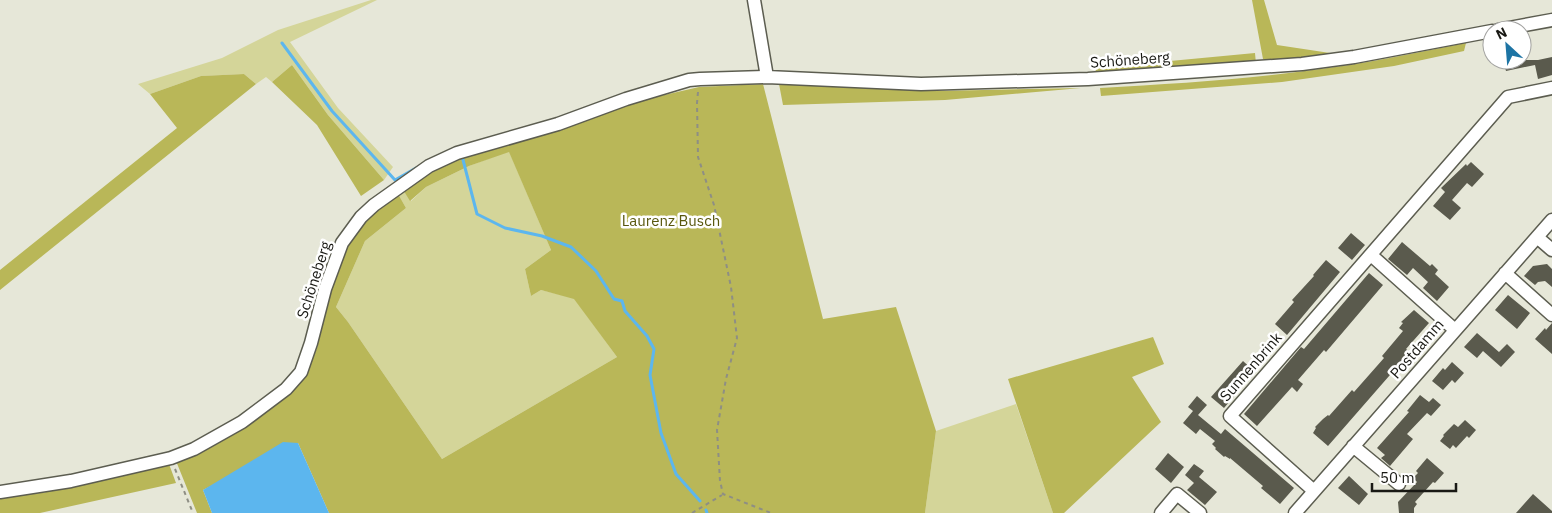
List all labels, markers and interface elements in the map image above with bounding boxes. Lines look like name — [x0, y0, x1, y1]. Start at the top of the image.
north arrow — [1482, 20, 1532, 70]
text: N — [1493, 23, 1510, 44]
street label: Schöneberg — [1089, 47, 1171, 72]
park label: Laurenz Busch — [622, 211, 720, 230]
street label: Schöneberg — [292, 239, 335, 321]
street label: Postdamm — [1386, 315, 1448, 382]
street label: Sunnenbrink — [1215, 328, 1286, 405]
scale bar — [1372, 460, 1456, 492]
text: 50 m — [1380, 468, 1415, 487]

